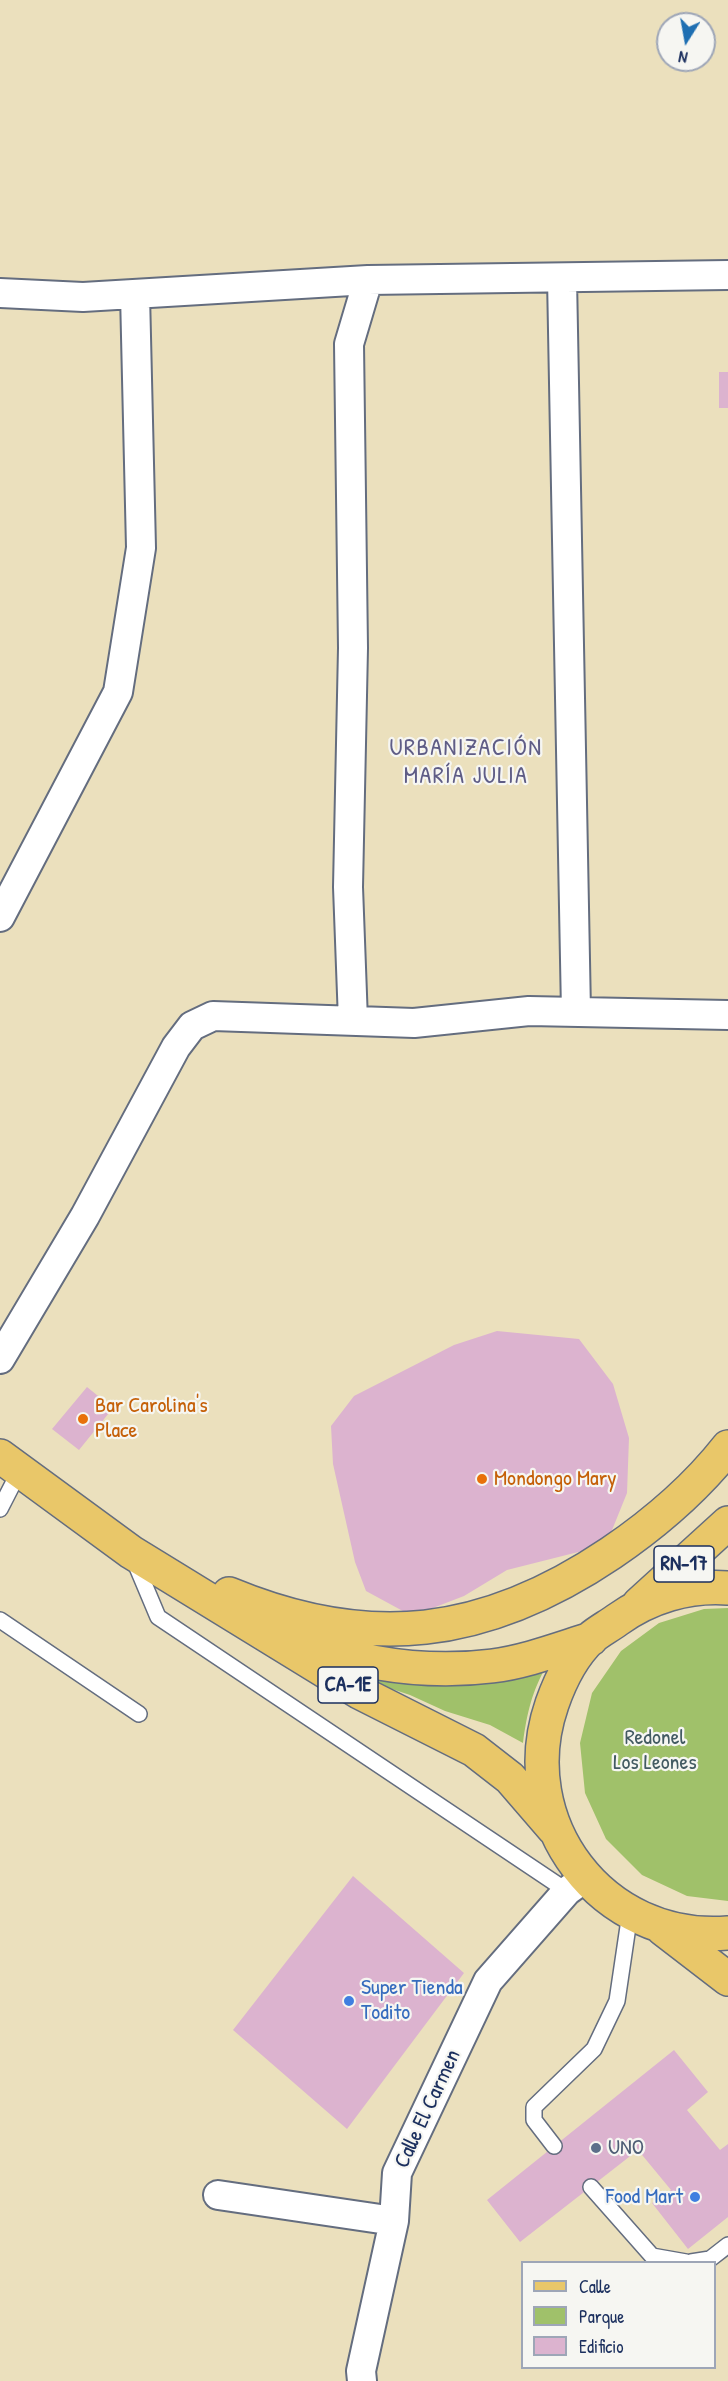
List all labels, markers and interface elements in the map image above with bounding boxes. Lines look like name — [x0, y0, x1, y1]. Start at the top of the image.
north arrow — [656, 12, 716, 72]
text: N — [677, 46, 689, 69]
district label: URBANIZACIÓN MARÍA JULIA — [389, 735, 543, 791]
place label: Bar Carolina's Place — [95, 1393, 208, 1444]
marker: Bar Carolina's Place — [76, 1412, 90, 1426]
place label: Mondongo Mary — [494, 1466, 616, 1492]
marker: Mondongo Mary — [475, 1472, 489, 1486]
road number: RN-17 — [654, 1546, 714, 1582]
road number: CA-1E — [318, 1667, 378, 1703]
park label: Redonel Los Leones — [613, 1725, 697, 1777]
place label: Super Tienda Todito — [361, 1975, 463, 2026]
marker: Super Tienda Todito — [342, 1994, 356, 2008]
street label: Calle El Carmen — [389, 2046, 467, 2172]
place label: UNO — [608, 2135, 644, 2161]
marker: UNO — [589, 2141, 603, 2155]
place label: Food Mart — [606, 2184, 683, 2210]
marker: Food Mart — [688, 2190, 702, 2204]
legend — [521, 2261, 716, 2369]
text: Calle — [579, 2274, 611, 2299]
text: Parque — [579, 2304, 624, 2329]
text: Edificio — [579, 2334, 623, 2359]

